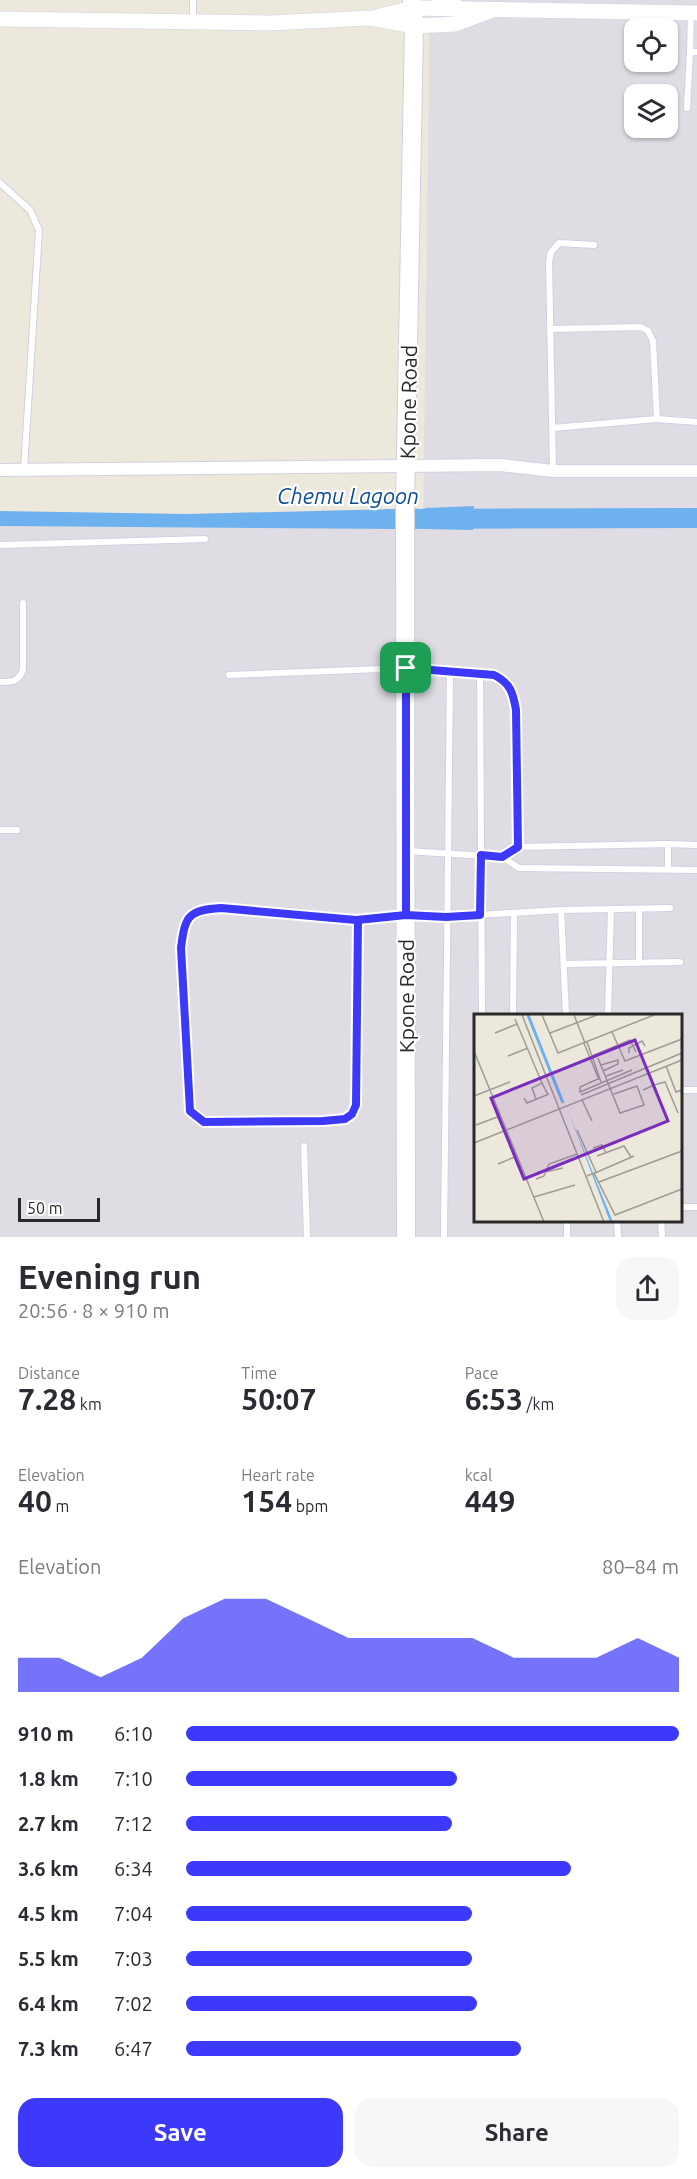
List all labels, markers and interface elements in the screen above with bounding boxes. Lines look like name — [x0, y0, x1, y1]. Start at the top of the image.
map controls — [624, 18, 678, 138]
button: locate — [624, 18, 678, 72]
button: layers — [624, 84, 678, 138]
street label: Kpone Road — [395, 345, 421, 459]
water label: Chemu Lagoon — [277, 483, 419, 508]
pin — [380, 642, 431, 693]
icon: arrive — [389, 651, 422, 684]
street label: Kpone Road — [394, 939, 418, 1053]
inset map — [474, 1014, 682, 1222]
scale bar — [18, 1195, 100, 1222]
text: 50 m — [27, 1199, 63, 1217]
button: share — [616, 1257, 679, 1320]
text: Evening run — [18, 1258, 201, 1295]
text: 20:56 · 8 × 910 m — [18, 1299, 170, 1322]
text: Distance — [18, 1364, 80, 1382]
text: Time — [241, 1364, 277, 1382]
text: Pace — [465, 1364, 499, 1382]
text: 7.28 — [18, 1382, 76, 1416]
text: 50:07 — [241, 1382, 316, 1416]
text: 6:53 — [465, 1382, 523, 1416]
text: km — [76, 1395, 102, 1413]
text: /km — [523, 1395, 554, 1413]
text: Elevation — [18, 1466, 85, 1484]
text: Heart rate — [241, 1466, 315, 1484]
text: kcal — [465, 1466, 492, 1484]
text: 40 — [18, 1484, 52, 1518]
text: 154 — [241, 1484, 292, 1518]
text: 449 — [465, 1484, 515, 1518]
text: m — [52, 1497, 69, 1515]
text: bpm — [292, 1497, 328, 1515]
text: Elevation — [18, 1555, 101, 1578]
text: 80–84 m — [602, 1555, 679, 1578]
text: 910 m — [18, 1722, 74, 1745]
text: 6:10 — [114, 1722, 153, 1745]
text: 1.8 km — [18, 1767, 79, 1790]
text: 7:10 — [114, 1767, 153, 1790]
text: 2.7 km — [18, 1812, 79, 1835]
text: 7:12 — [114, 1812, 153, 1835]
text: 3.6 km — [18, 1857, 79, 1880]
text: 6:34 — [114, 1857, 153, 1880]
text: 4.5 km — [18, 1902, 79, 1925]
text: 7:04 — [114, 1902, 153, 1925]
text: 5.5 km — [18, 1947, 79, 1970]
text: 7:03 — [114, 1947, 153, 1970]
text: 6.4 km — [18, 1992, 79, 2015]
text: 7:02 — [114, 1992, 153, 2015]
text: 7.3 km — [18, 2037, 79, 2060]
text: 6:47 — [114, 2037, 153, 2060]
button: Save — [18, 2098, 343, 2167]
button: Share — [355, 2098, 679, 2167]

